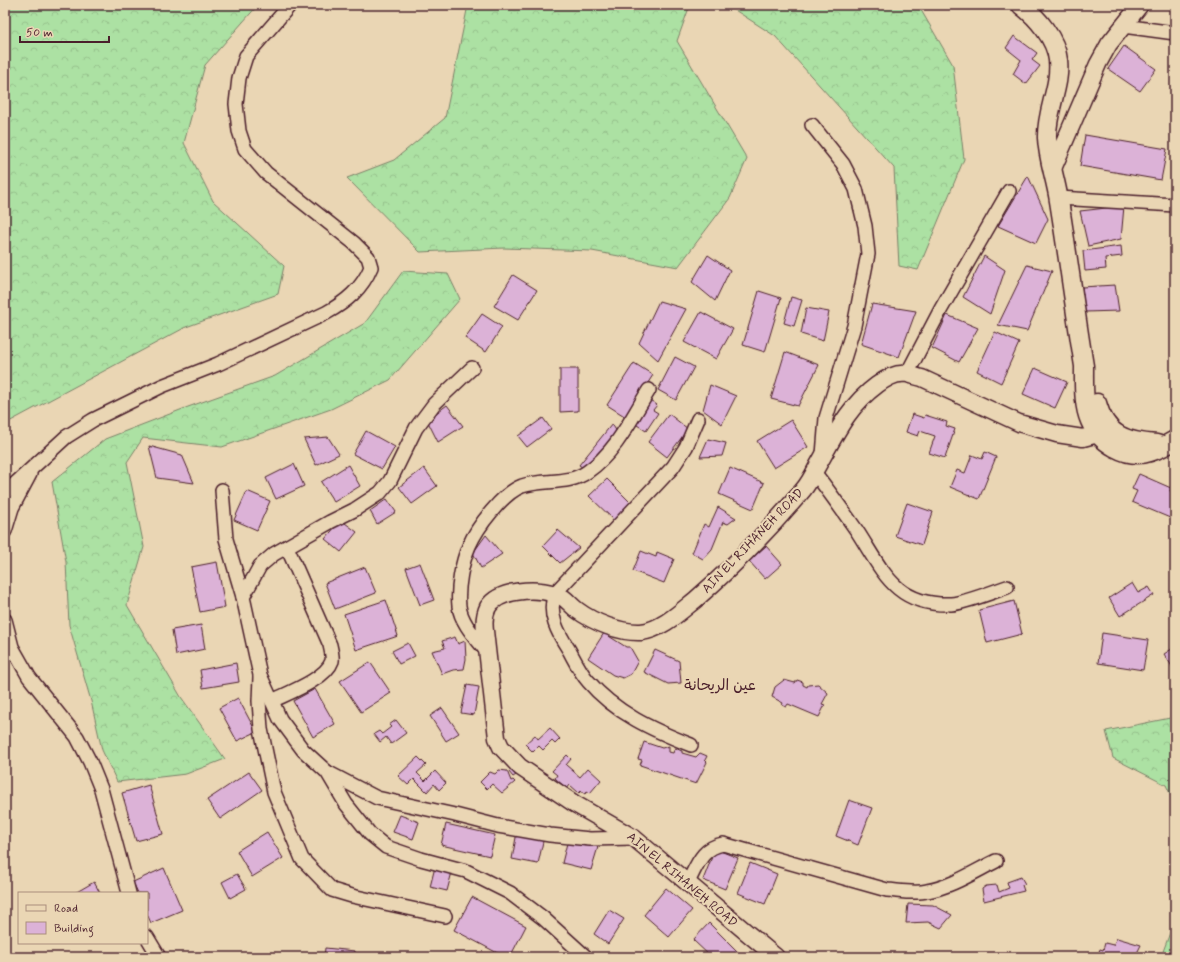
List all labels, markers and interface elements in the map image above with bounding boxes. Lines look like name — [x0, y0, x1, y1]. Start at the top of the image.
scale bar — [20, 18, 109, 44]
text: 50 m — [26, 25, 53, 41]
street label: AIN EL RIHANEH ROAD — [698, 485, 808, 597]
district label: عين الريحانة — [684, 676, 756, 696]
street label: AIN EL RIHANEH ROAD — [623, 829, 741, 931]
legend — [18, 892, 148, 944]
text: Road — [54, 901, 78, 917]
text: Building — [54, 921, 94, 938]

